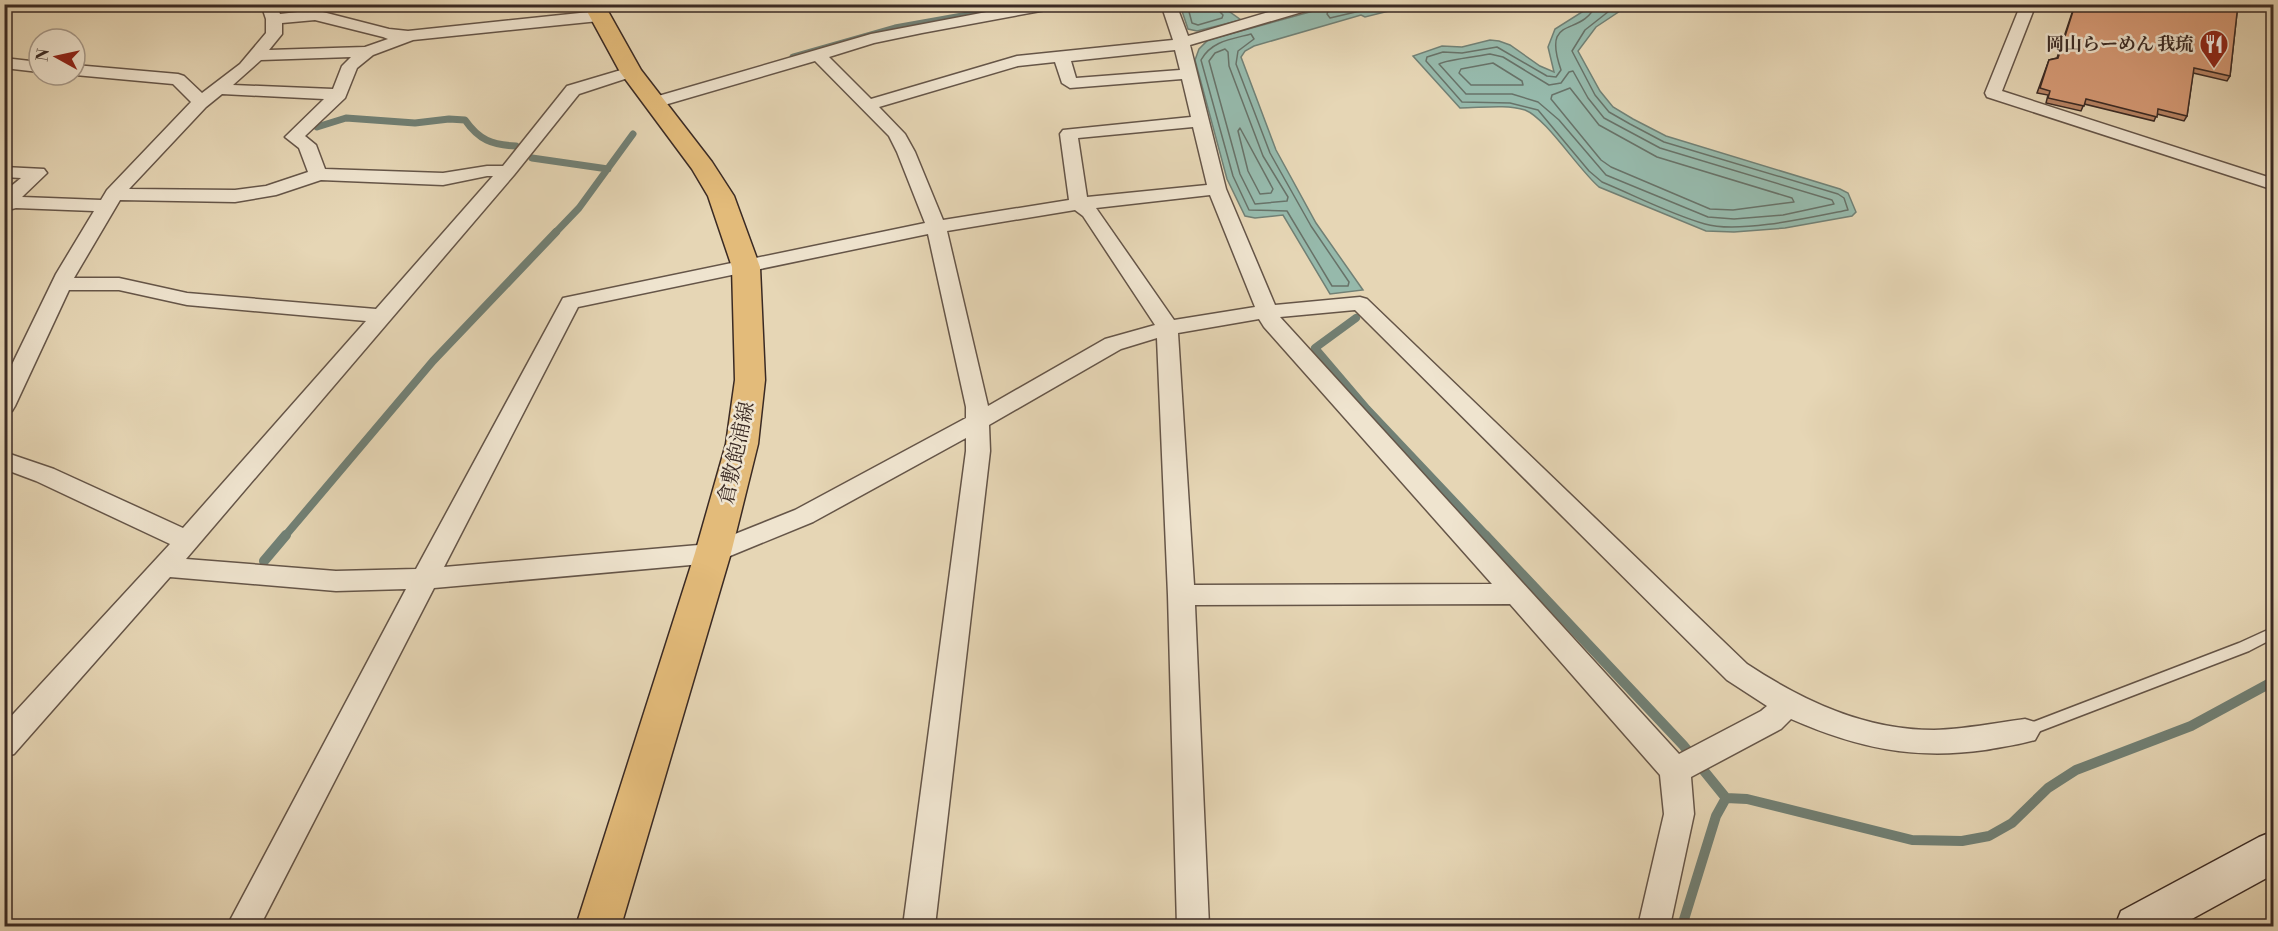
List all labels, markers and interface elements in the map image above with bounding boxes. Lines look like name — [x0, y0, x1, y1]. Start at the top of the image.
north arrow — [27, 27, 87, 87]
restaurant icon: 岡山らーめん 我琉 — [2198, 28, 2230, 70]
place label: 岡山らーめん 我琉 — [2046, 33, 2194, 56]
text: N — [32, 47, 54, 63]
street label: 倉敷飽浦線 — [713, 399, 761, 507]

